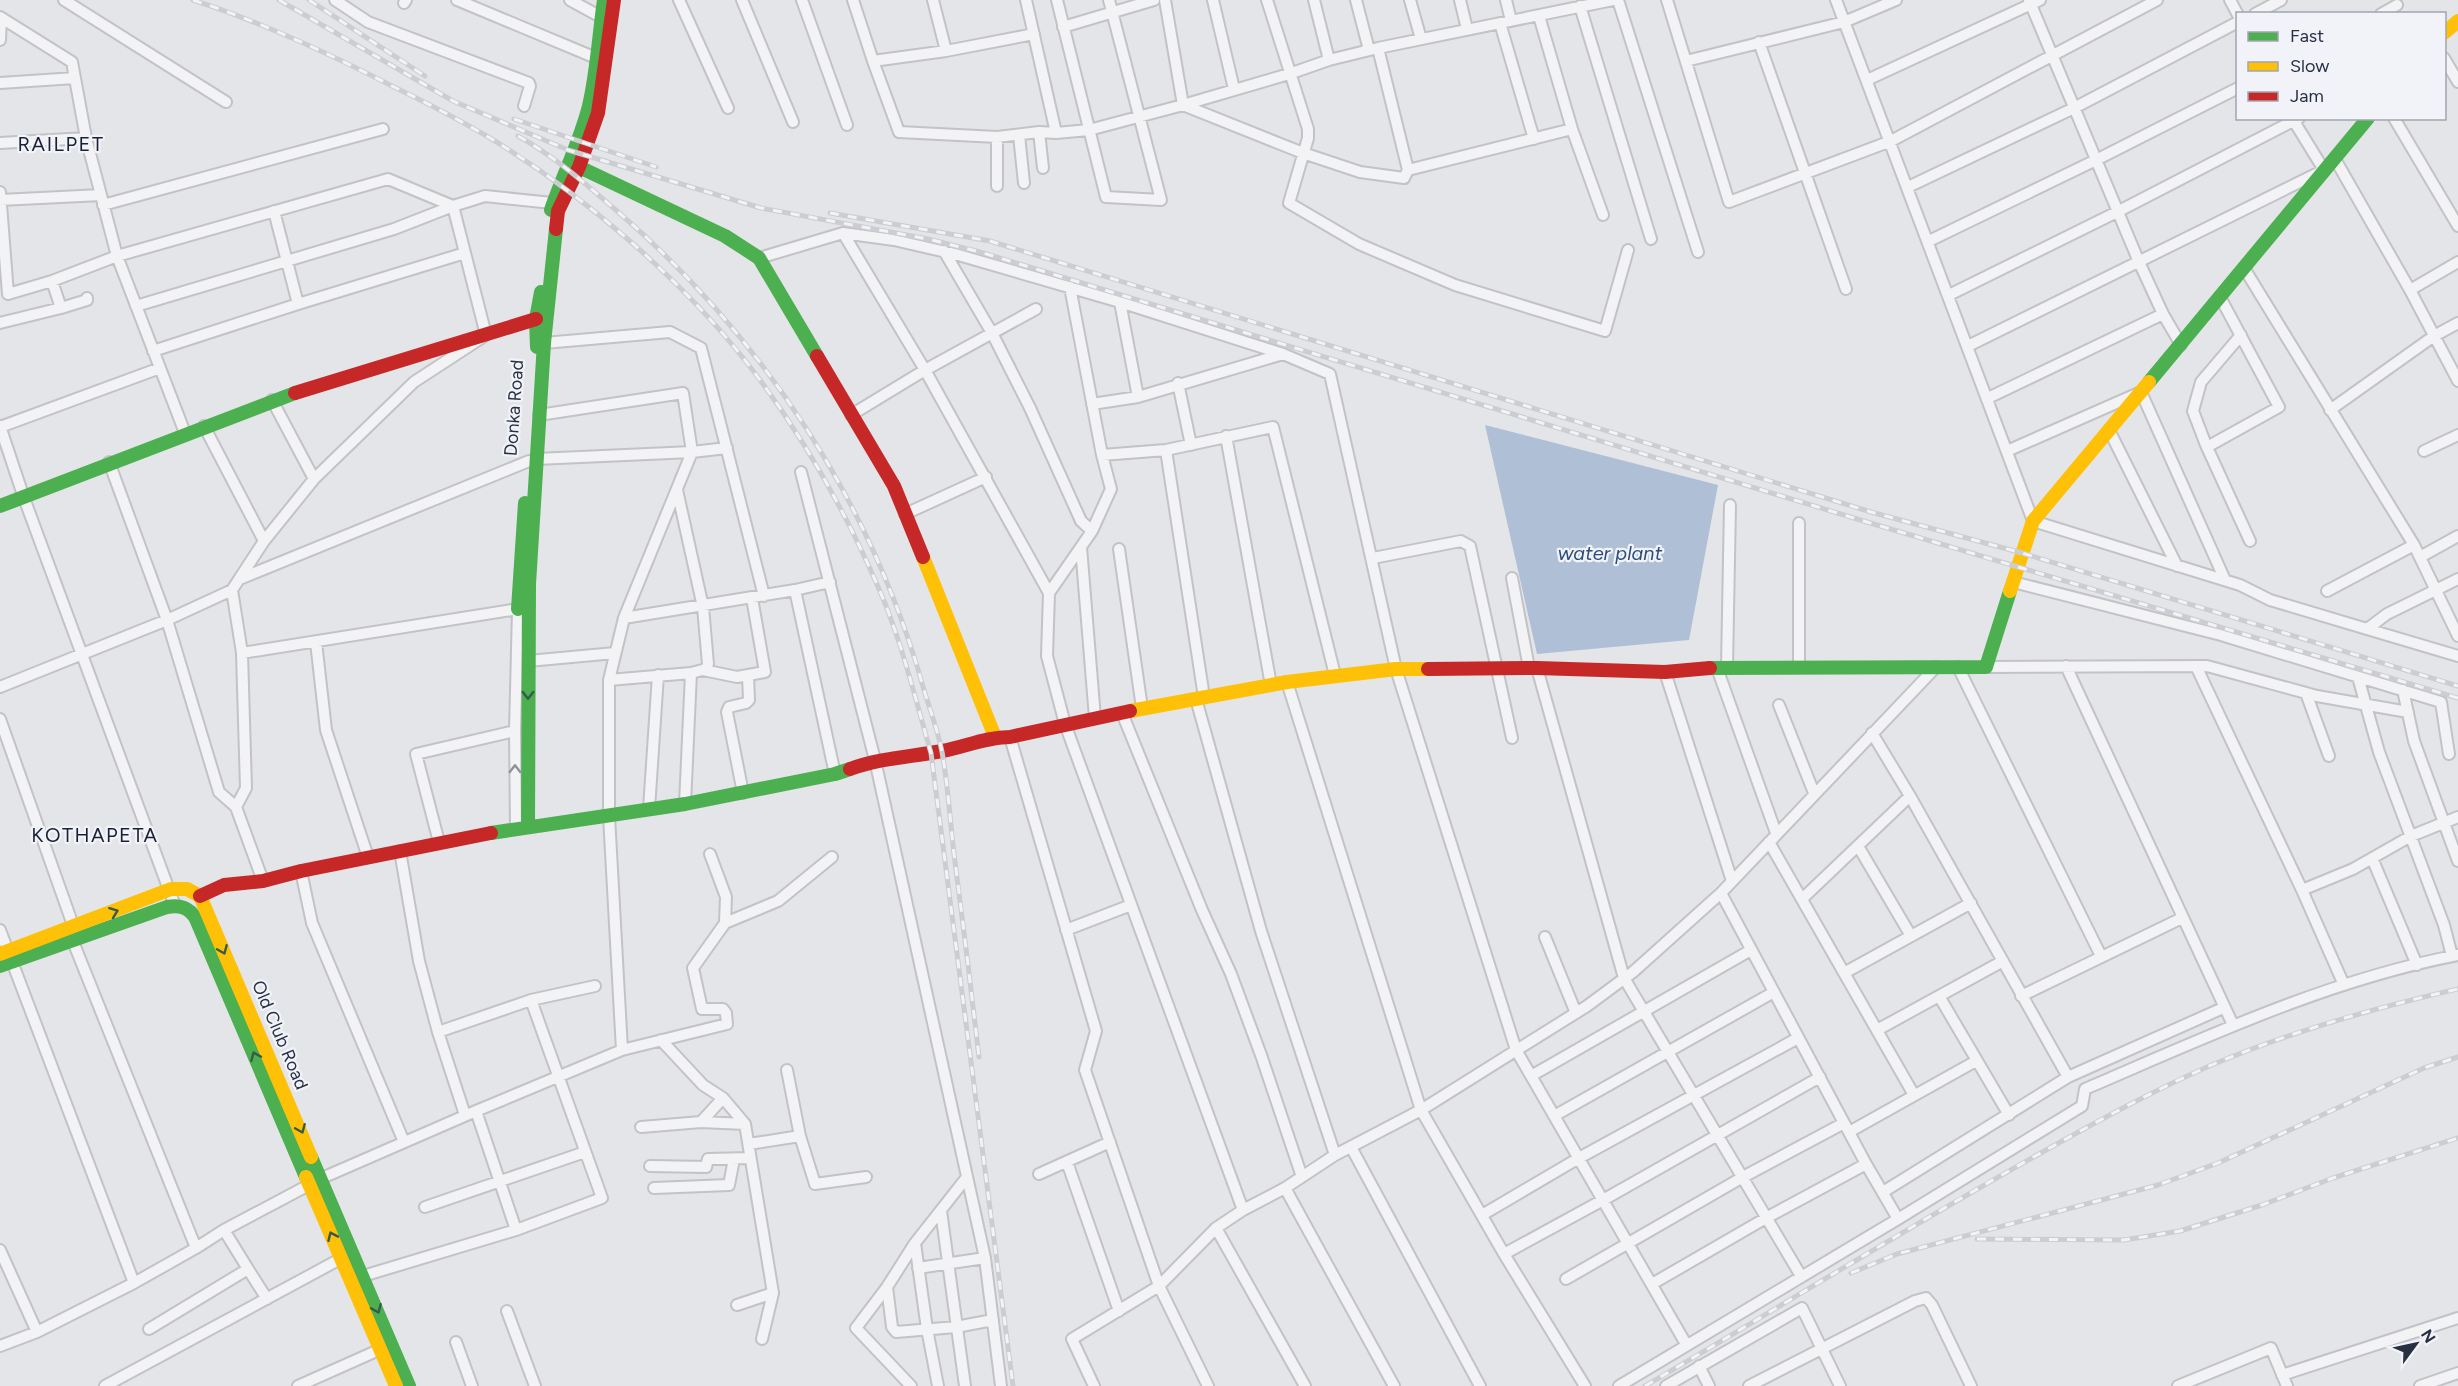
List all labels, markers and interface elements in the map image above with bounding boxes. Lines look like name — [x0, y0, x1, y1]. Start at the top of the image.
legend — [2236, 12, 2446, 120]
text: Fast — [2290, 25, 2324, 47]
text: Slow — [2290, 55, 2329, 77]
text: Jam — [2290, 85, 2324, 107]
district label: RAILPET — [18, 132, 104, 156]
street label: Donka Road — [500, 359, 528, 457]
water label: water plant — [1558, 541, 1663, 565]
one-way arrow — [522, 690, 534, 699]
one-way arrow — [509, 765, 521, 774]
district label: KOTHAPETA — [31, 823, 159, 847]
one-way arrow — [108, 907, 119, 919]
one-way arrow — [216, 944, 228, 955]
street label: Old Club Road — [247, 977, 313, 1093]
one-way arrow — [250, 1052, 262, 1063]
one-way arrow — [294, 1123, 306, 1134]
one-way arrow — [327, 1231, 339, 1242]
one-way arrow — [370, 1303, 382, 1314]
north arrow — [2386, 1314, 2446, 1374]
text: N — [2417, 1326, 2439, 1346]

